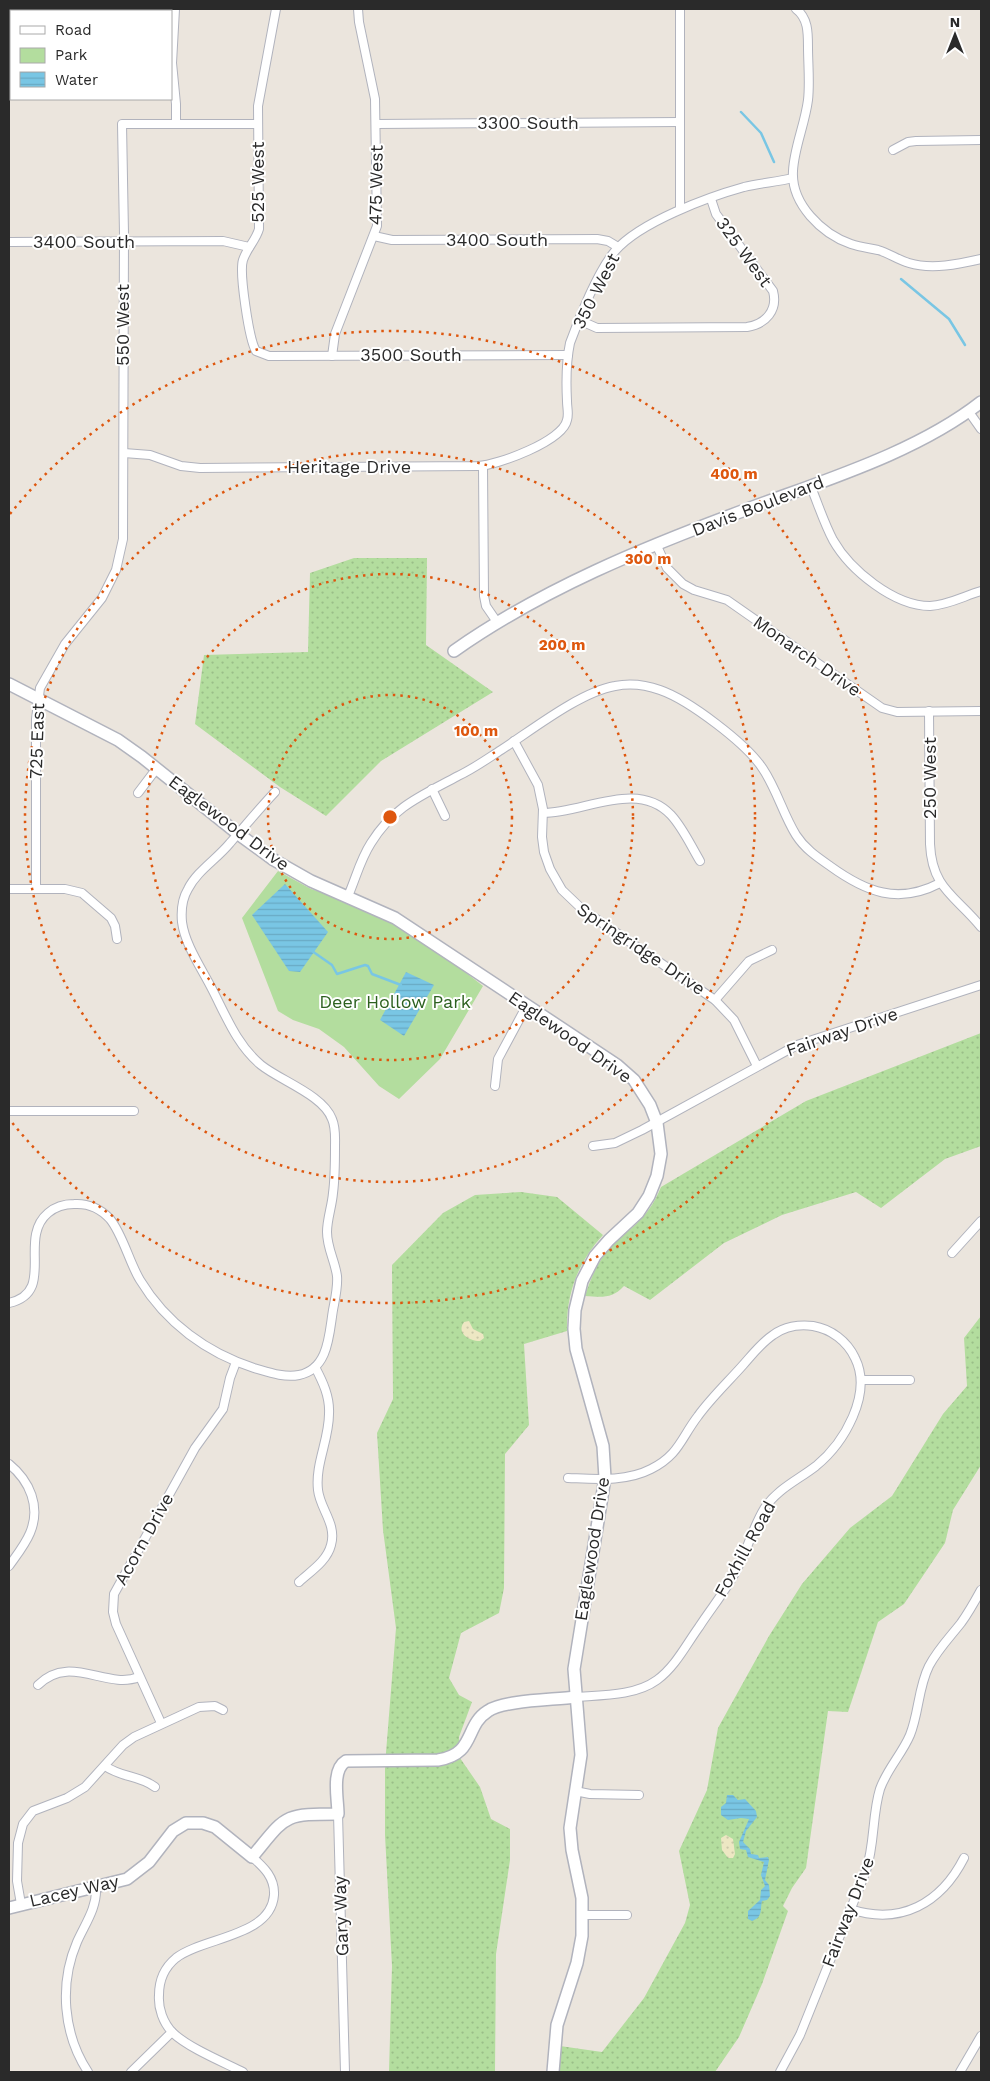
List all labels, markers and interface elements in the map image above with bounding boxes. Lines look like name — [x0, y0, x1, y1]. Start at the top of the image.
legend — [10, 10, 172, 100]
north arrow — [930, 10, 980, 60]
text: N — [950, 14, 960, 30]
text: Road — [55, 21, 92, 39]
text: Park — [55, 46, 88, 64]
text: Water — [55, 71, 98, 89]
street label: 3300 South — [477, 112, 579, 133]
street label: 525 West — [247, 141, 268, 223]
street label: 475 West — [364, 144, 387, 225]
street label: 325 West — [712, 213, 777, 291]
street label: 3400 South — [446, 229, 548, 250]
street label: 3400 South — [33, 231, 135, 252]
street label: 350 West — [568, 249, 624, 332]
street label: 550 West — [112, 284, 133, 366]
street label: 3500 South — [360, 344, 462, 365]
street label: Heritage Drive — [287, 456, 411, 477]
text: 400 m — [710, 465, 758, 483]
street label: Davis Boulevard — [689, 471, 827, 540]
text: 300 m — [625, 550, 671, 568]
street label: Monarch Drive — [749, 611, 865, 700]
text: 200 m — [539, 636, 585, 654]
street label: 725 East — [25, 702, 48, 779]
text: 100 m — [454, 722, 498, 740]
street label: 250 West — [919, 737, 940, 819]
street label: Eaglewood Drive — [165, 770, 294, 875]
centre of rings — [381, 808, 399, 826]
street label: Springridge Drive — [573, 898, 709, 999]
street label: Eaglewood Drive — [505, 986, 636, 1087]
park label: Deer Hollow Park — [319, 991, 471, 1012]
street label: Fairway Drive — [783, 1003, 900, 1060]
street label: Eaglewood Drive — [570, 1475, 613, 1622]
street label: Acorn Drive — [110, 1489, 177, 1588]
street label: Foxhill Road — [710, 1497, 780, 1600]
street label: Fairway Drive — [817, 1854, 878, 1970]
street label: Lacey Way — [27, 1870, 121, 1911]
street label: Gary Way — [329, 1875, 352, 1957]

